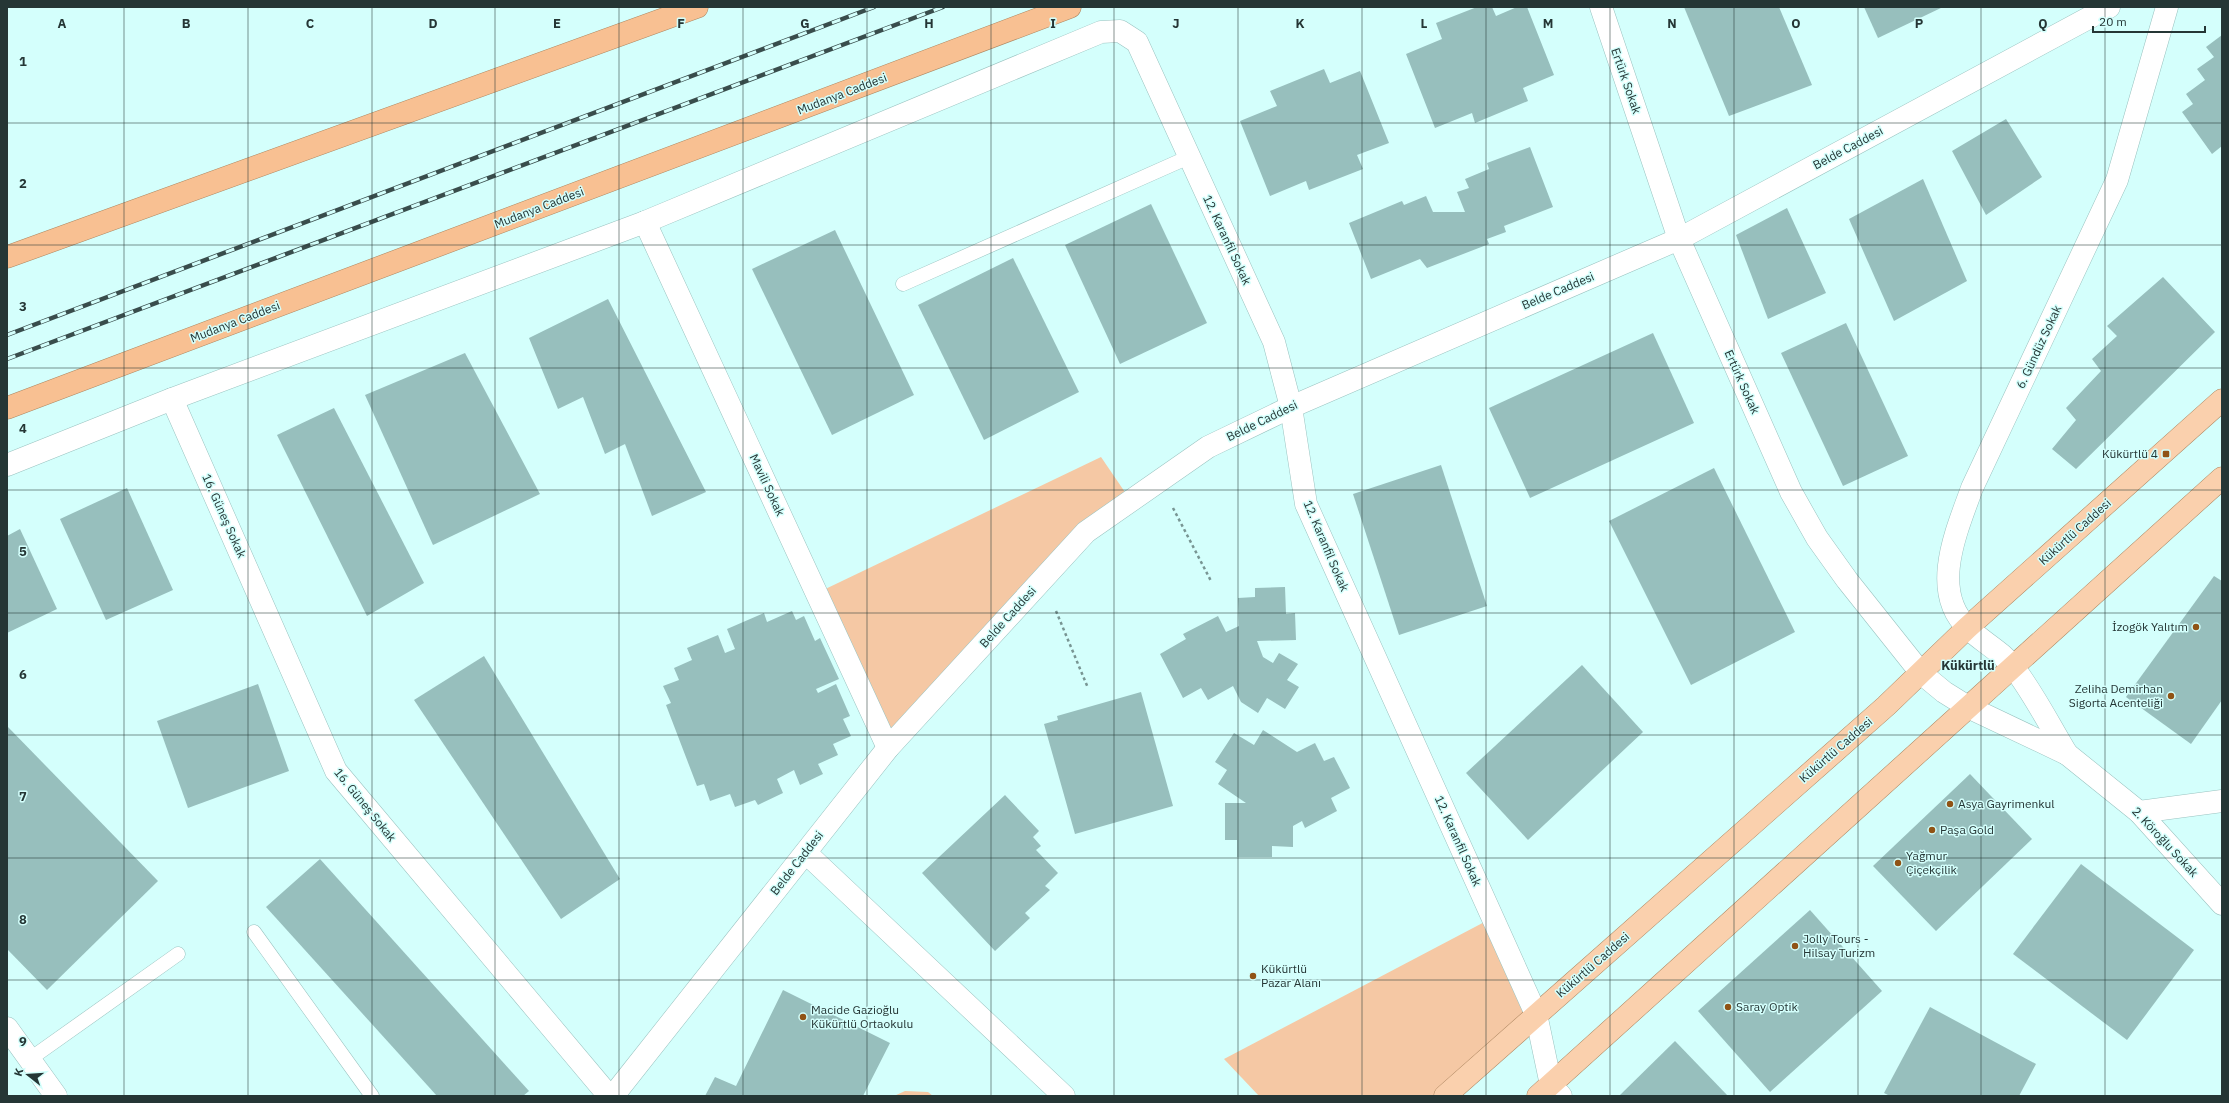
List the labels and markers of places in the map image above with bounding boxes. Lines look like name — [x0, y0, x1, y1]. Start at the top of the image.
place label: Kükürtlü 4 — [2102, 446, 2158, 461]
marker: Kükürtlü 4 — [2161, 449, 2171, 459]
place label: İzogök Yalıtım — [2112, 619, 2188, 634]
marker: İzogök Yalıtım — [2191, 622, 2201, 632]
place label: Zeliha Demirhan Sigorta Acenteliği — [2069, 681, 2163, 710]
marker: Zeliha Demirhan Sigorta Acenteliği — [2166, 691, 2176, 701]
place label: Asya Gayrimenkul — [1958, 796, 2055, 811]
marker: Asya Gayrimenkul — [1945, 799, 1955, 809]
place label: Paşa Gold — [1940, 822, 1994, 837]
marker: Paşa Gold — [1927, 825, 1937, 835]
place label: Yağmur Çiçekçilik — [1906, 848, 1957, 877]
marker: Yağmur Çiçekçilik — [1893, 858, 1903, 868]
place label: Jolly Tours - Hilsay Turizm — [1803, 931, 1875, 960]
marker: Jolly Tours - Hilsay Turizm — [1790, 941, 1800, 951]
place label: Kükürtlü Pazar Alanı — [1261, 961, 1321, 990]
marker: Kükürtlü Pazar Alanı — [1248, 971, 1258, 981]
place label: Saray Optik — [1736, 999, 1799, 1014]
place label: Macide Gazioğlu Kükürtlü Ortaokulu — [811, 1002, 913, 1031]
marker: Saray Optik — [1723, 1002, 1733, 1012]
marker: Macide Gazioğlu Kükürtlü Ortaokulu — [798, 1012, 808, 1022]

